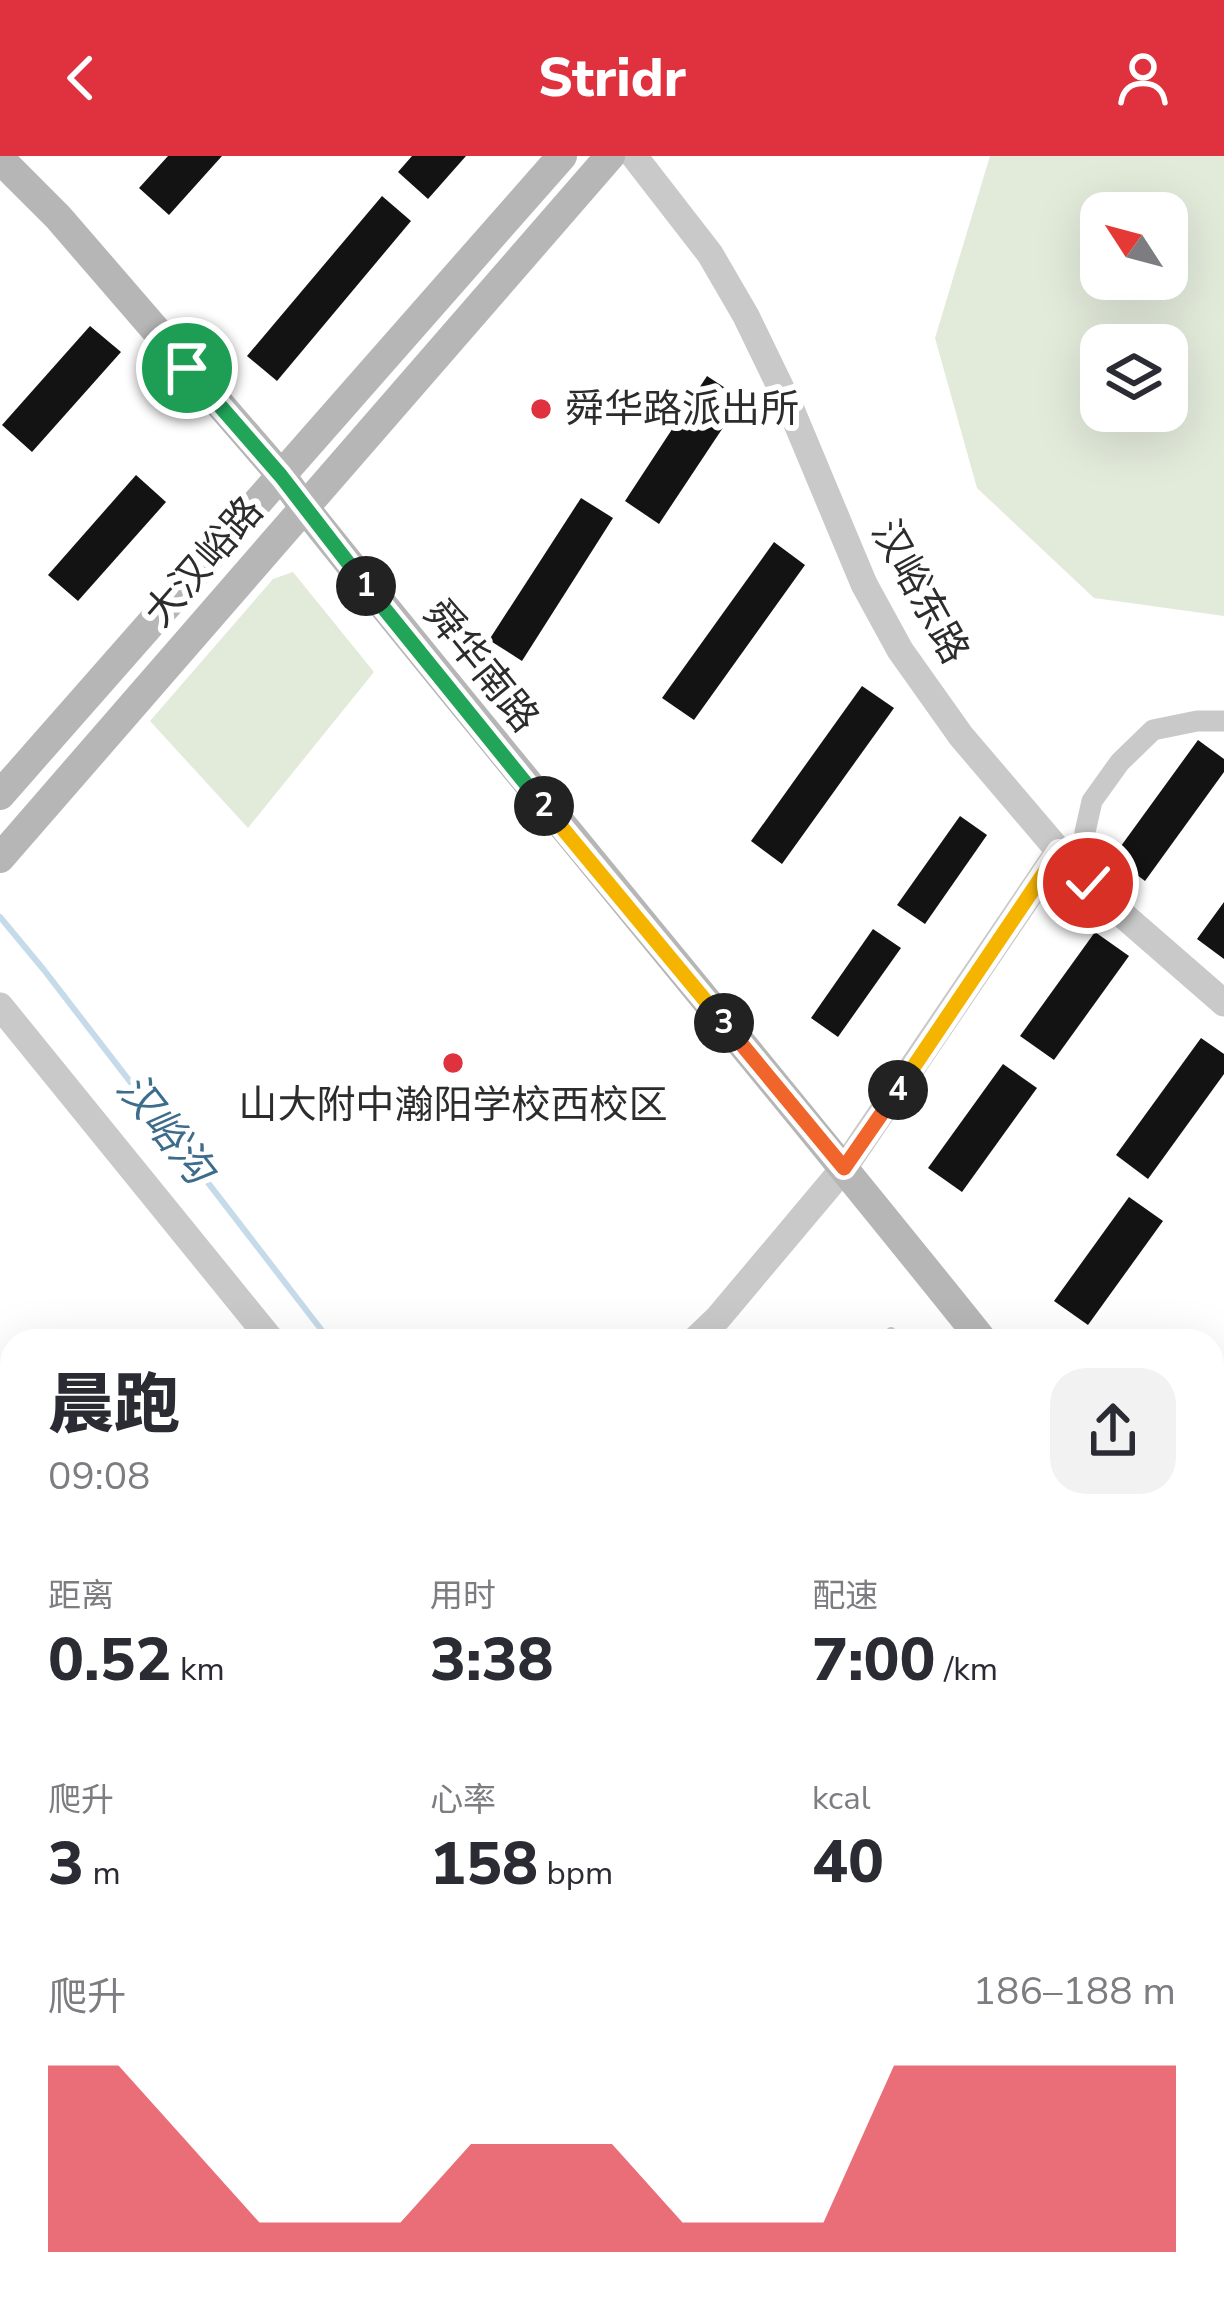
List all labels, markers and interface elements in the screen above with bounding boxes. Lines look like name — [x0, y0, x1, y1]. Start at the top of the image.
text: Stridr — [538, 41, 686, 115]
icon: back — [48, 45, 114, 111]
icon: person — [1110, 45, 1176, 111]
north arrow — [1080, 192, 1188, 300]
map controls — [1080, 192, 1188, 432]
pin — [136, 317, 238, 419]
button: layers — [1080, 324, 1188, 432]
icon: arrive — [154, 335, 220, 401]
place label: 舜华路派出所 — [565, 383, 799, 436]
marker: 舜华路派出所 — [528, 396, 554, 422]
street label: 大汉峪路 — [133, 486, 275, 638]
street label: 汉峪东路 — [859, 511, 981, 673]
pin: 1 — [336, 556, 396, 616]
text: 1 — [356, 563, 376, 608]
street label: 舜华南路 — [411, 589, 551, 743]
pin: 2 — [514, 776, 574, 836]
text: 2 — [534, 783, 554, 828]
pin — [1037, 832, 1139, 934]
icon: check — [1055, 850, 1121, 916]
pin: 3 — [694, 993, 754, 1053]
text: 3 — [714, 1000, 734, 1045]
marker: 山大附中瀚阳学校西校区 — [440, 1050, 466, 1076]
pin: 4 — [868, 1060, 928, 1120]
water label: 汉峪沟 — [104, 1062, 229, 1199]
text: 4 — [888, 1067, 908, 1112]
place label: 山大附中瀚阳学校西校区 — [238, 1079, 668, 1132]
text: 晨跑 — [48, 1360, 180, 1450]
button: share — [1050, 1368, 1176, 1494]
text: 09:08 — [48, 1450, 151, 1503]
text: 距离 — [48, 1574, 114, 1619]
text: 用时 — [430, 1574, 496, 1619]
text: 配速 — [812, 1574, 878, 1619]
text: 0.52 — [48, 1619, 172, 1701]
text: 3:38 — [430, 1619, 554, 1701]
text: 7:00 — [812, 1619, 936, 1701]
text: km — [172, 1647, 225, 1692]
text: /km — [936, 1647, 998, 1692]
text: kcal — [812, 1776, 871, 1821]
text: 爬升 — [48, 1778, 114, 1823]
text: 心率 — [430, 1778, 496, 1823]
text: 40 — [812, 1821, 884, 1903]
text: 3 — [48, 1823, 84, 1905]
text: 158 — [430, 1823, 538, 1905]
text: m — [84, 1851, 121, 1896]
text: bpm — [538, 1851, 613, 1896]
text: 186–188 m — [973, 1965, 1176, 2018]
text: 爬升 — [48, 1971, 126, 2024]

